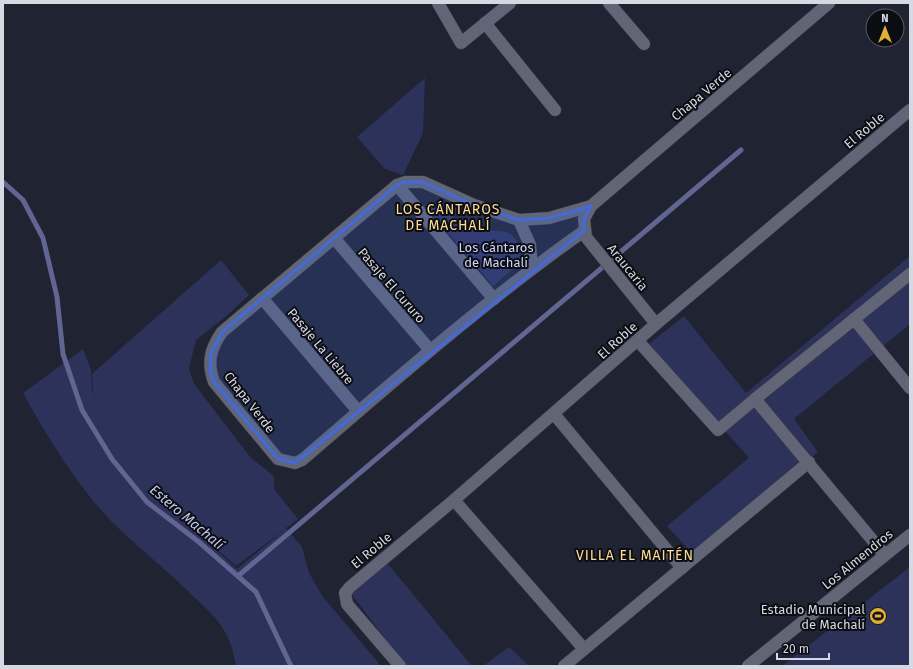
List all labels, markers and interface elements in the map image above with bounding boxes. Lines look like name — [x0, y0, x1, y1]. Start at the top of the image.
north arrow — [865, 8, 905, 48]
text: N — [881, 12, 889, 25]
street label: Chapa Verde — [668, 65, 734, 124]
street label: El Roble — [841, 109, 888, 152]
district label: LOS CÁNTAROS DE MACHALÍ — [395, 200, 501, 234]
park label: Los Cántaros de Machalí — [458, 240, 534, 270]
street label: Araucaria — [604, 241, 651, 294]
street label: Pasaje El Cururo — [355, 245, 428, 326]
street label: Pasaje La Liebre — [285, 305, 357, 387]
street label: El Roble — [595, 319, 640, 362]
street label: Chapa Verde — [221, 369, 278, 436]
water label: Estero Machalí — [146, 481, 228, 554]
street label: Los Almendros — [819, 526, 896, 592]
street label: El Roble — [348, 529, 395, 572]
district label: VILLA EL MAITÉN — [576, 546, 694, 564]
place label: Estadio Municipal de Machalí — [761, 602, 865, 632]
sports icon: Estadio Municipal de Machalí — [868, 606, 888, 626]
scale bar — [777, 635, 829, 661]
text: 20 m — [783, 642, 809, 656]

